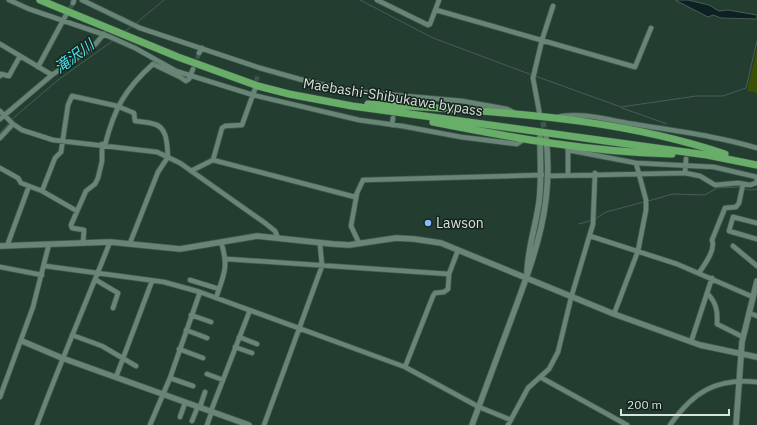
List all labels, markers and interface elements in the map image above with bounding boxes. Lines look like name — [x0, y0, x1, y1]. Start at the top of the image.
water label: 滝沢川 — [50, 34, 99, 77]
street label: Maebashi-Shibukawa bypass — [302, 74, 484, 120]
place label: Lawson — [436, 214, 484, 232]
marker: Lawson — [423, 218, 433, 228]
scale bar — [621, 391, 729, 417]
text: 200 m — [627, 397, 662, 412]

